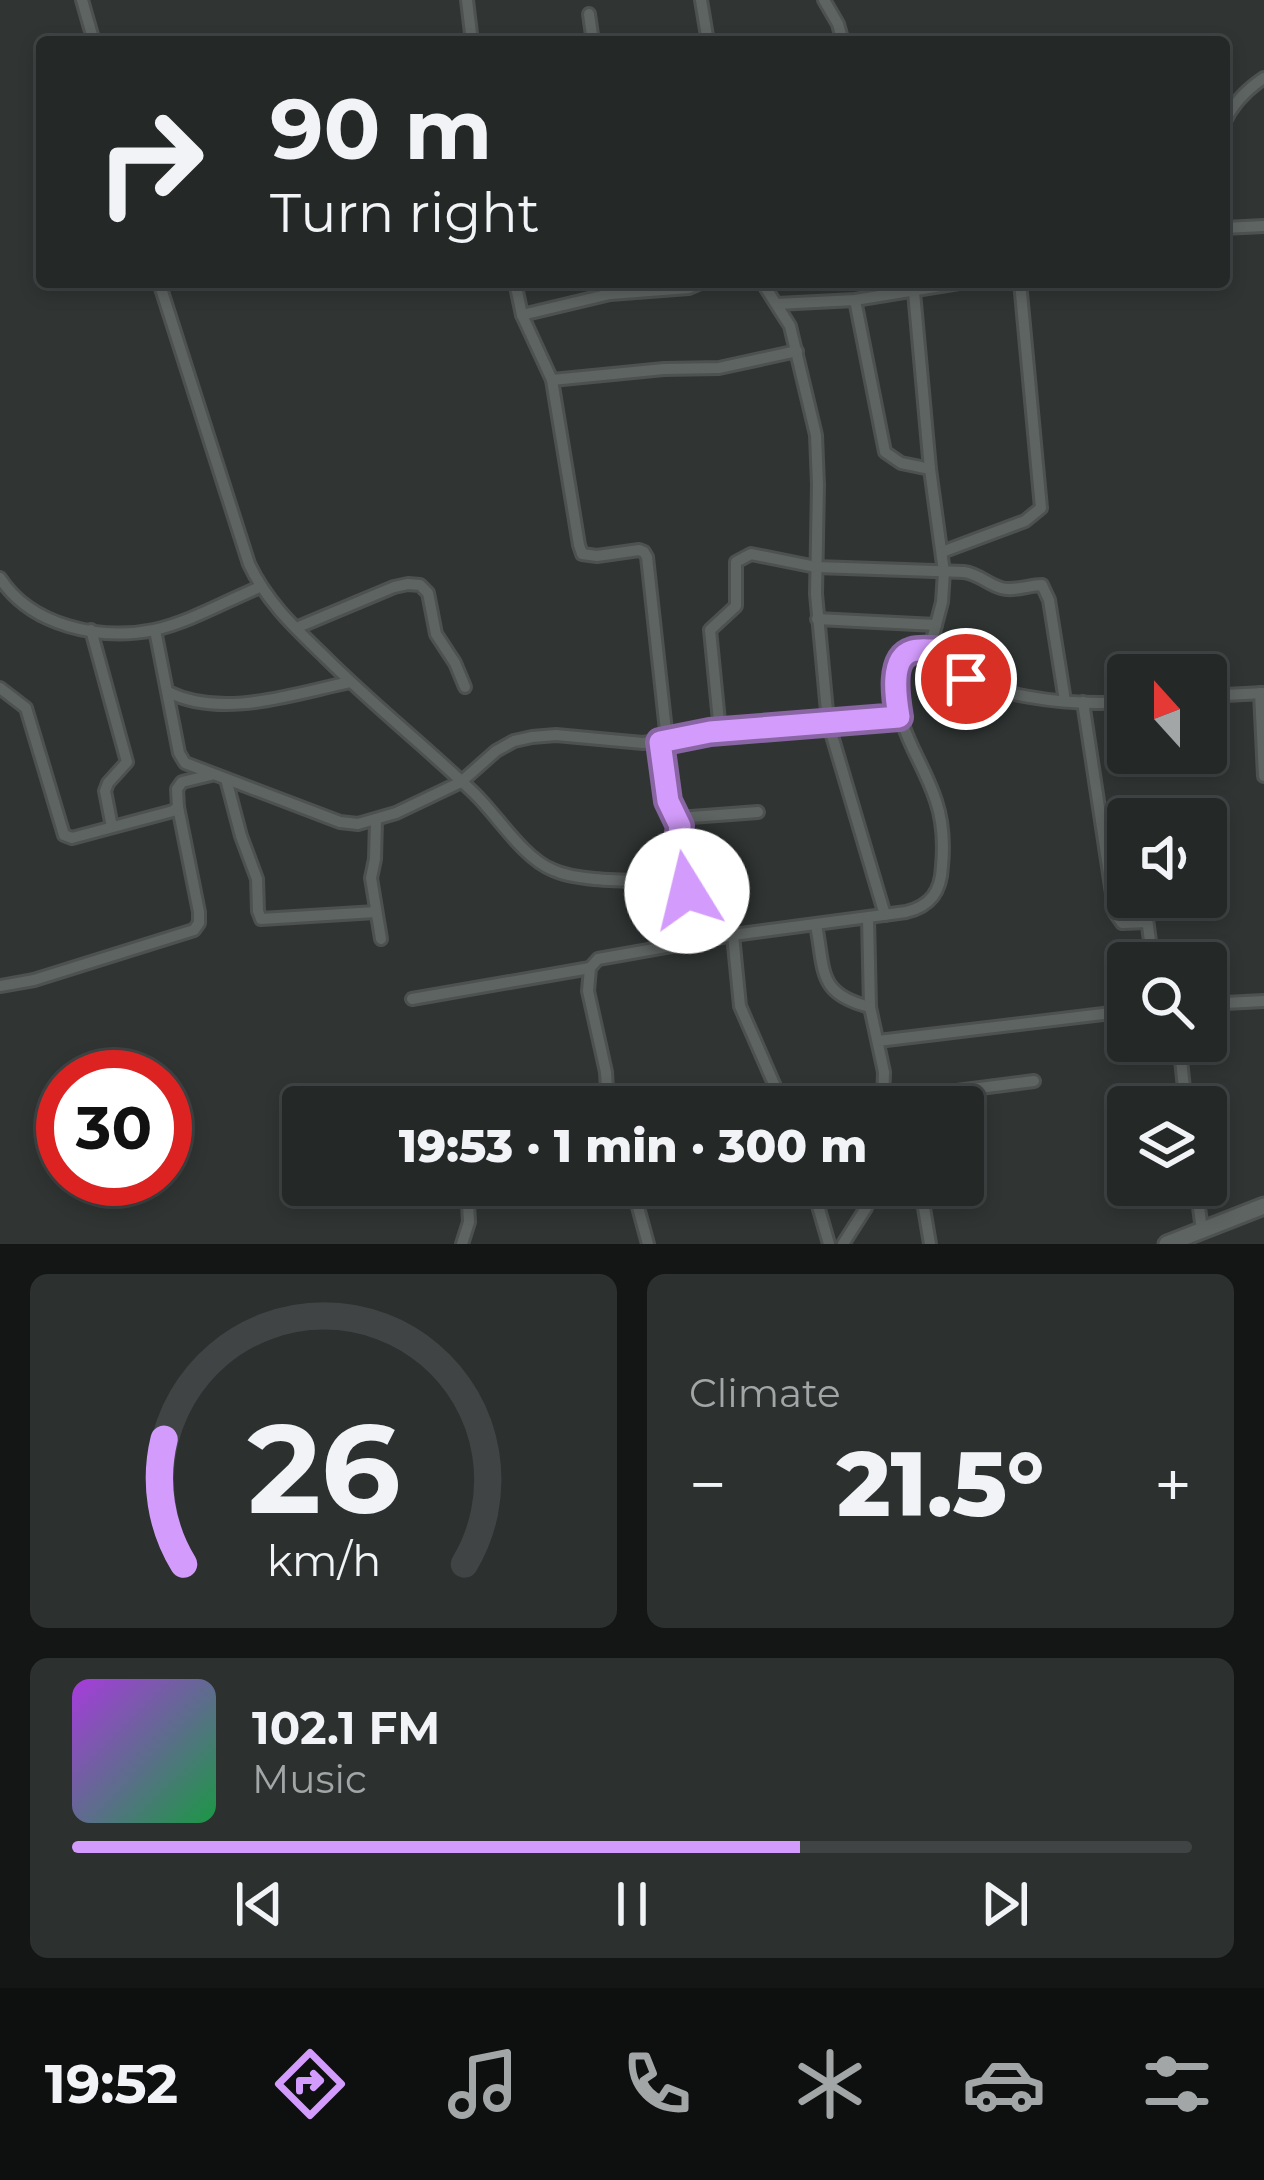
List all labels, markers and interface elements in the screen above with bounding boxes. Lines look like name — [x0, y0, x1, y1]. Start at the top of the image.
text: 90 m — [270, 78, 492, 180]
icon: right — [72, 84, 228, 240]
text: Turn right — [270, 180, 540, 246]
pin — [915, 628, 1017, 730]
icon: arrive — [933, 646, 999, 712]
north arrow — [1107, 654, 1227, 774]
map controls — [1107, 654, 1227, 1206]
button: sound — [1107, 798, 1227, 918]
position arrow — [624, 828, 750, 954]
button: search — [1107, 942, 1227, 1062]
speed limit sign: 30 — [36, 1050, 192, 1206]
button: layers — [1107, 1086, 1227, 1206]
text: 19:53 · 1 min · 300 m — [399, 1118, 867, 1173]
text: Climate — [689, 1369, 841, 1417]
text: 26 — [247, 1392, 400, 1544]
text: 21.5° — [837, 1429, 1044, 1539]
text: − — [689, 1444, 727, 1525]
text: + — [1154, 1444, 1192, 1525]
text: km/h — [266, 1534, 381, 1587]
text: 102.1 FM — [252, 1700, 440, 1755]
text: Music — [252, 1755, 367, 1803]
icon: previous — [226, 1871, 292, 1937]
icon: pause — [599, 1871, 665, 1937]
icon: next — [972, 1871, 1038, 1937]
icon: directions — [268, 2042, 352, 2126]
icon: music — [441, 2042, 525, 2126]
icon: phone — [615, 2042, 699, 2126]
icon: climate — [788, 2042, 872, 2126]
icon: car — [962, 2042, 1046, 2126]
icon: filters — [1135, 2042, 1219, 2126]
text: 19:52 — [45, 2051, 178, 2117]

